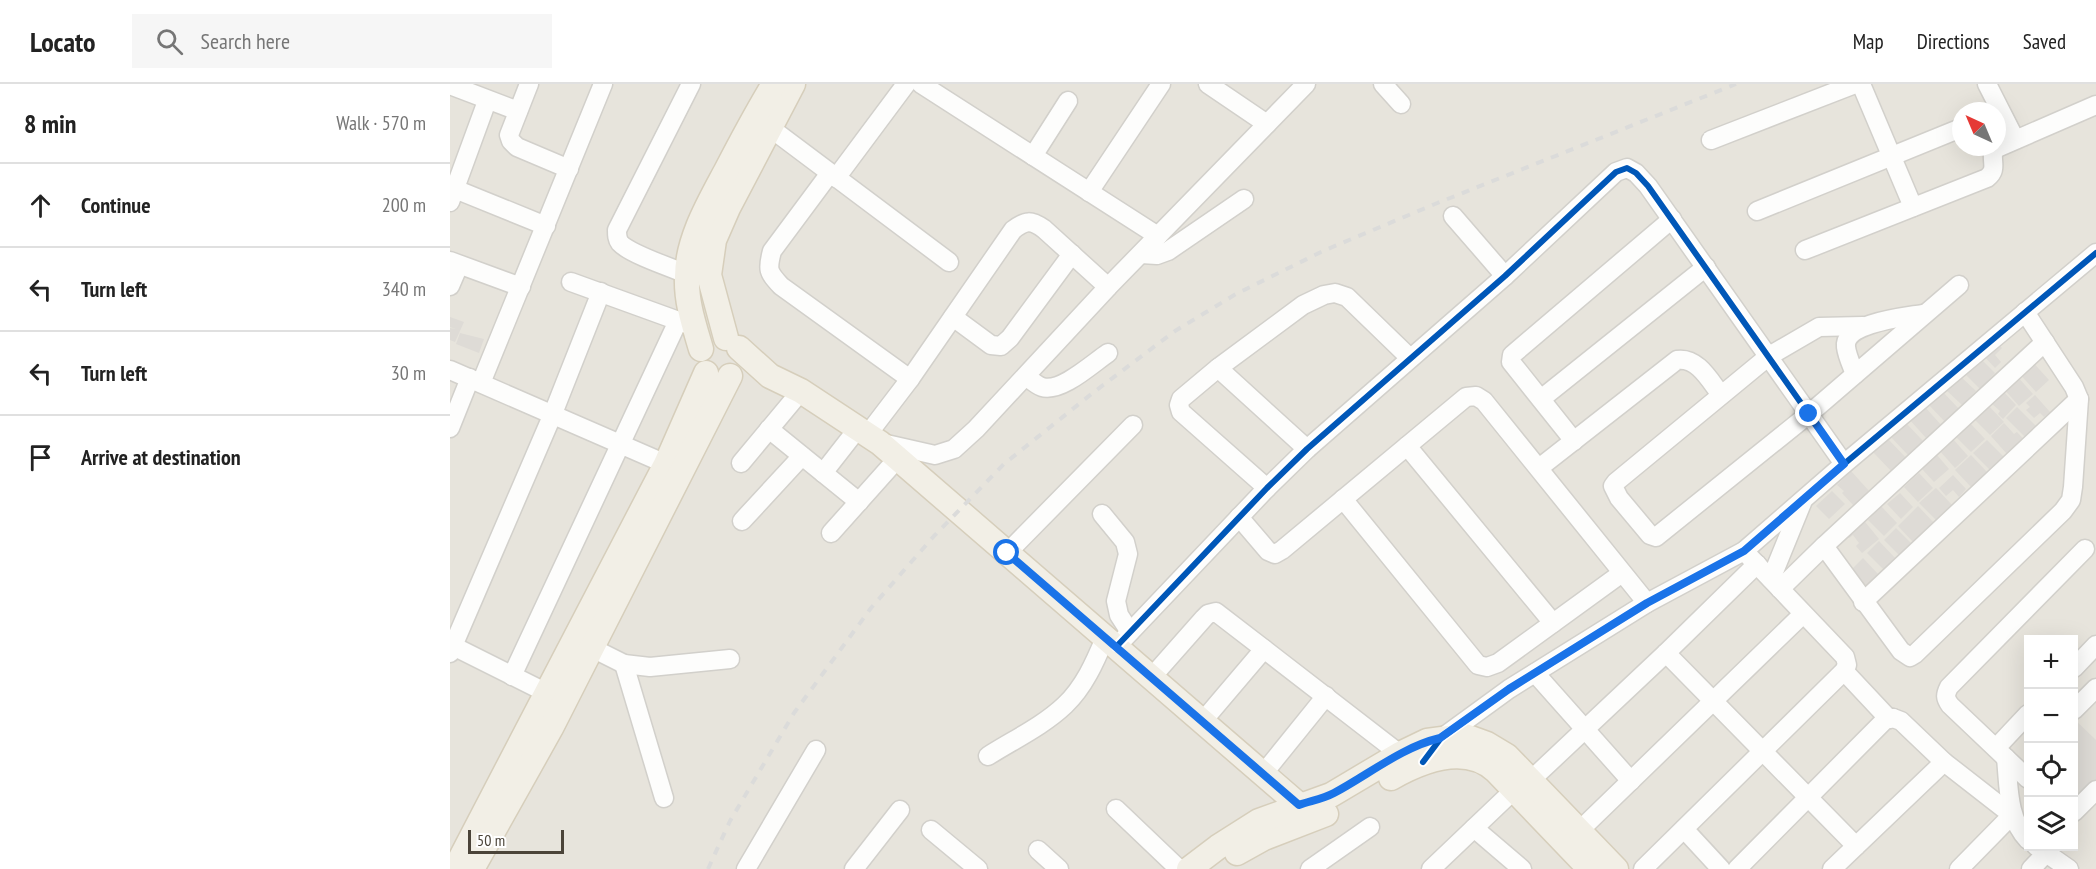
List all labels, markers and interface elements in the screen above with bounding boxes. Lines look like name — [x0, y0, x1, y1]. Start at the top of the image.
search box — [132, 14, 552, 68]
text: Locato — [30, 23, 96, 60]
icon: search — [153, 25, 186, 58]
text: Search here — [201, 27, 290, 55]
text: Map — [1853, 28, 1884, 55]
text: Directions — [1917, 28, 1990, 55]
text: Saved — [2023, 28, 2066, 55]
north arrow — [1952, 102, 2006, 156]
text: 8 min — [24, 107, 77, 140]
text: Walk · 570 m — [336, 110, 426, 136]
icon: ahead — [24, 189, 57, 222]
text: Continue — [81, 191, 151, 219]
text: 200 m — [382, 192, 426, 218]
icon: left — [24, 273, 57, 306]
text: Turn left — [81, 275, 147, 303]
text: 340 m — [382, 276, 426, 302]
icon: left — [24, 357, 57, 390]
text: Turn left — [81, 359, 147, 387]
text: 30 m — [391, 360, 426, 386]
route end — [1795, 400, 1821, 426]
icon: arrive — [24, 441, 57, 474]
text: Arrive at destination — [81, 443, 241, 471]
route start — [993, 539, 1019, 565]
map controls — [2024, 635, 2078, 851]
button: + — [2024, 635, 2078, 689]
button: − — [2024, 689, 2078, 743]
button: locate — [2024, 743, 2078, 797]
button: layers — [2024, 797, 2078, 851]
scale bar — [468, 827, 564, 854]
text: 50 m — [477, 830, 505, 850]

